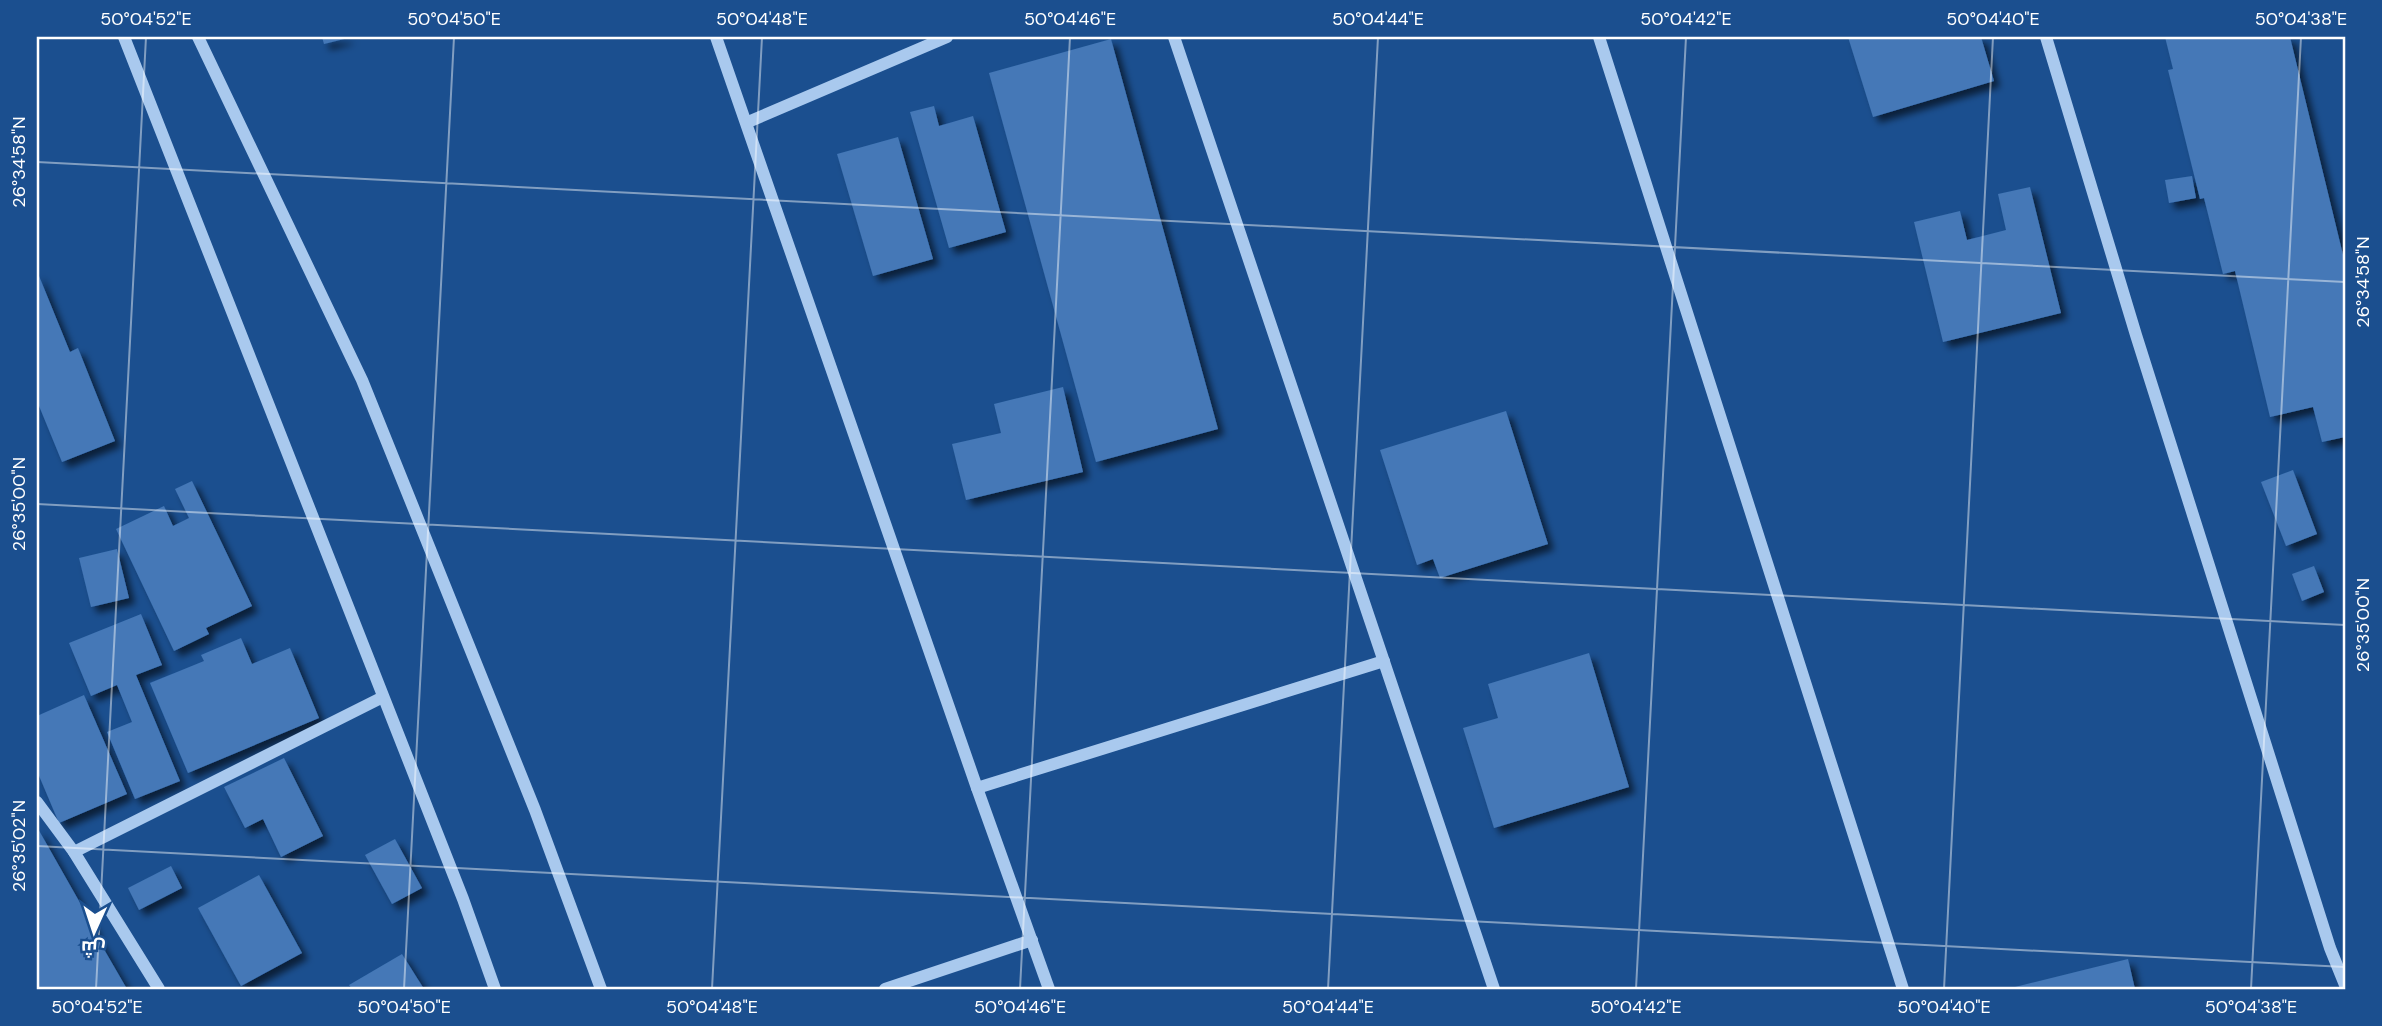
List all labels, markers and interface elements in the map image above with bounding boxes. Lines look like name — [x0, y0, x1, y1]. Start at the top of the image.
text: 50°04'52"E — [100, 7, 192, 31]
text: 50°04'50"E — [407, 7, 501, 31]
text: 50°04'48"E — [716, 7, 808, 31]
text: 50°04'46"E — [1024, 7, 1116, 31]
text: 50°04'44"E — [1332, 7, 1424, 31]
text: 50°04'42"E — [1640, 7, 1732, 31]
text: 50°04'40"E — [1946, 7, 2040, 31]
text: 50°04'38"E — [2255, 7, 2347, 31]
text: 26°34'58"N — [7, 116, 31, 208]
text: 26°34'58"N — [2351, 236, 2375, 328]
text: 26°35'00"N — [7, 457, 31, 551]
text: 26°35'00"N — [2351, 578, 2375, 672]
text: 26°35'02"N — [7, 800, 31, 892]
north arrow — [60, 897, 130, 967]
text: ش — [80, 935, 106, 962]
text: 50°04'52"E — [51, 995, 143, 1019]
text: 50°04'50"E — [357, 995, 451, 1019]
text: 50°04'48"E — [666, 995, 758, 1019]
text: 50°04'46"E — [974, 995, 1066, 1019]
text: 50°04'44"E — [1282, 995, 1374, 1019]
text: 50°04'42"E — [1590, 995, 1682, 1019]
text: 50°04'40"E — [1897, 995, 1991, 1019]
text: 50°04'38"E — [2205, 995, 2297, 1019]

